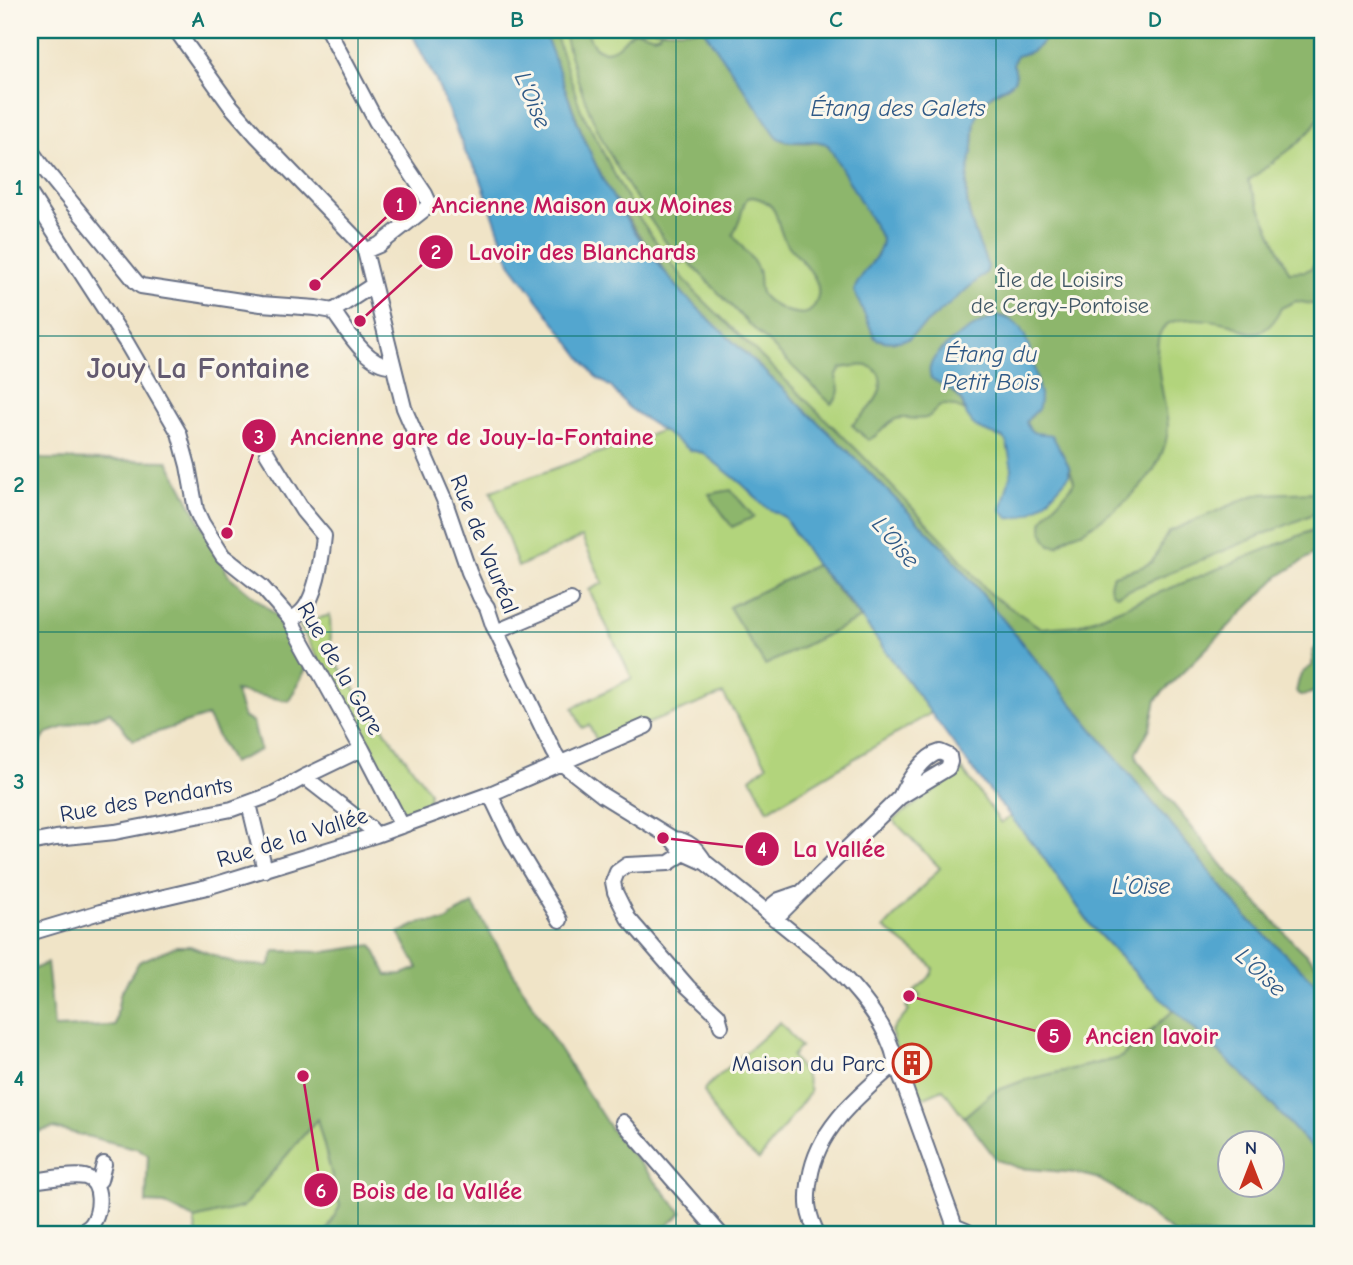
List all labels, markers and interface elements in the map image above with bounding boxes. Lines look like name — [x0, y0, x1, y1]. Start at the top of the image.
text: A — [192, 6, 205, 33]
text: B — [510, 6, 524, 33]
text: C — [829, 6, 843, 33]
text: D — [1148, 6, 1162, 33]
water label: L'Oise — [509, 68, 557, 132]
water label: Étang des Galets — [810, 94, 986, 122]
text: 1 — [14, 174, 24, 201]
callout: Ancienne Maison aux Moines — [382, 182, 746, 227]
text: Ancienne Maison aux Moines — [432, 191, 732, 219]
text: 1 — [396, 193, 404, 217]
callout: Lavoir des Blanchards — [419, 229, 709, 274]
text: Lavoir des Blanchards — [468, 238, 696, 266]
text: 2 — [431, 240, 441, 264]
park label: Île de Loisirs de Cergy-Pontoise — [971, 266, 1149, 319]
water label: Étang du Petit Bois — [943, 340, 1040, 396]
district label: Jouy La Fontaine — [87, 351, 309, 386]
callout: Ancienne gare de Jouy-la-Fontaine — [241, 414, 667, 459]
text: Ancienne gare de Jouy-la-Fontaine — [290, 423, 654, 451]
text: 3 — [254, 425, 264, 449]
text: 2 — [13, 471, 25, 498]
street label: Rue de Vauréal — [444, 471, 525, 618]
water label: L'Oise — [866, 511, 926, 573]
street label: Rue de la Gare — [292, 597, 390, 740]
text: 3 — [13, 768, 25, 795]
street label: Rue des Pendants — [58, 771, 234, 828]
street label: Rue de la Vallée — [213, 802, 371, 873]
callout: La Vallée — [744, 826, 899, 871]
text: La Vallée — [793, 835, 885, 863]
text: 4 — [757, 837, 767, 861]
water label: L’Oise — [1112, 872, 1170, 900]
water label: L'Oise — [1230, 942, 1292, 1002]
callout: Ancien lavoir — [1036, 1013, 1232, 1058]
text: Ancien lavoir — [1086, 1022, 1218, 1050]
text: 5 — [1048, 1024, 1060, 1048]
building icon: Maison du Parc — [891, 1042, 933, 1084]
place label: Maison du Parc — [732, 1050, 885, 1077]
text: 4 — [14, 1065, 25, 1092]
north arrow — [1216, 1128, 1286, 1198]
text: N — [1245, 1137, 1257, 1159]
callout: Bois de la Vallée — [303, 1168, 536, 1213]
text: Bois de la Vallée — [352, 1177, 522, 1205]
text: 6 — [316, 1179, 326, 1203]

